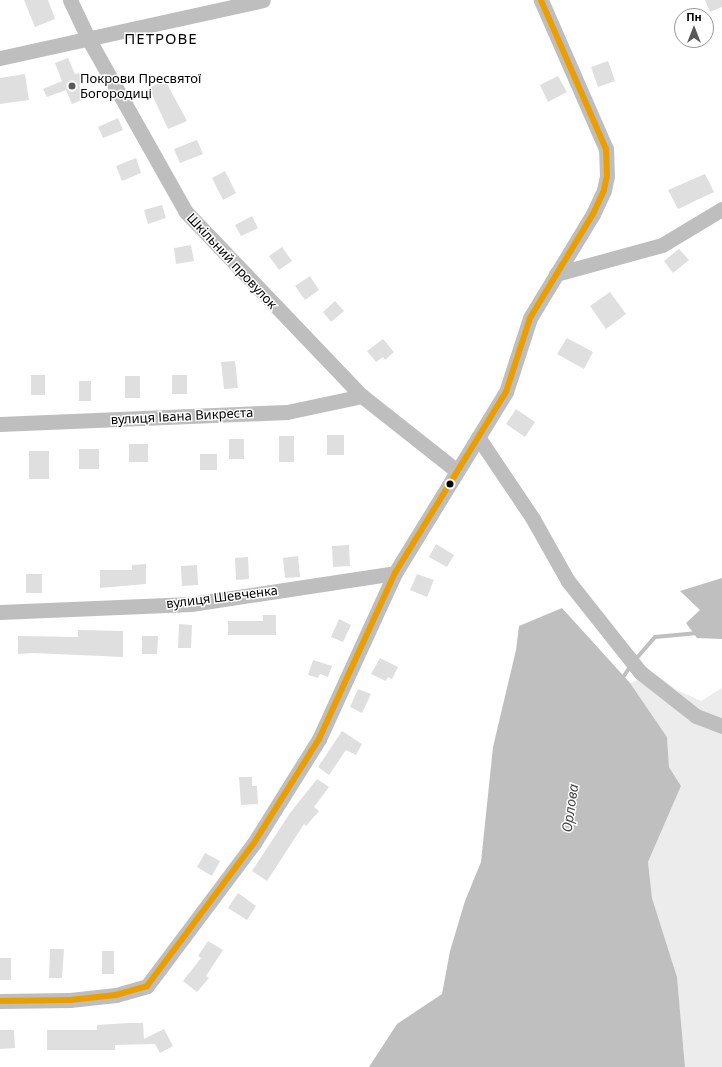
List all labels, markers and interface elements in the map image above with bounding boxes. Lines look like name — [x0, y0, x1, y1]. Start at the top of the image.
north arrow — [674, 8, 714, 48]
text: Пн — [686, 9, 702, 24]
district label: ПЕТРОВЕ — [124, 30, 198, 48]
place label: Покрови Пресвятої Богородиці — [80, 71, 201, 102]
marker: Покрови Пресвятої Богородиці — [67, 81, 77, 91]
street label: Шкільний провулок — [184, 210, 280, 312]
street label: вулиця Івана Викреста — [110, 404, 254, 428]
unlabelled marker — [445, 479, 455, 489]
street label: вулиця Шевченка — [165, 582, 279, 612]
water label: Орлова — [558, 783, 582, 833]

